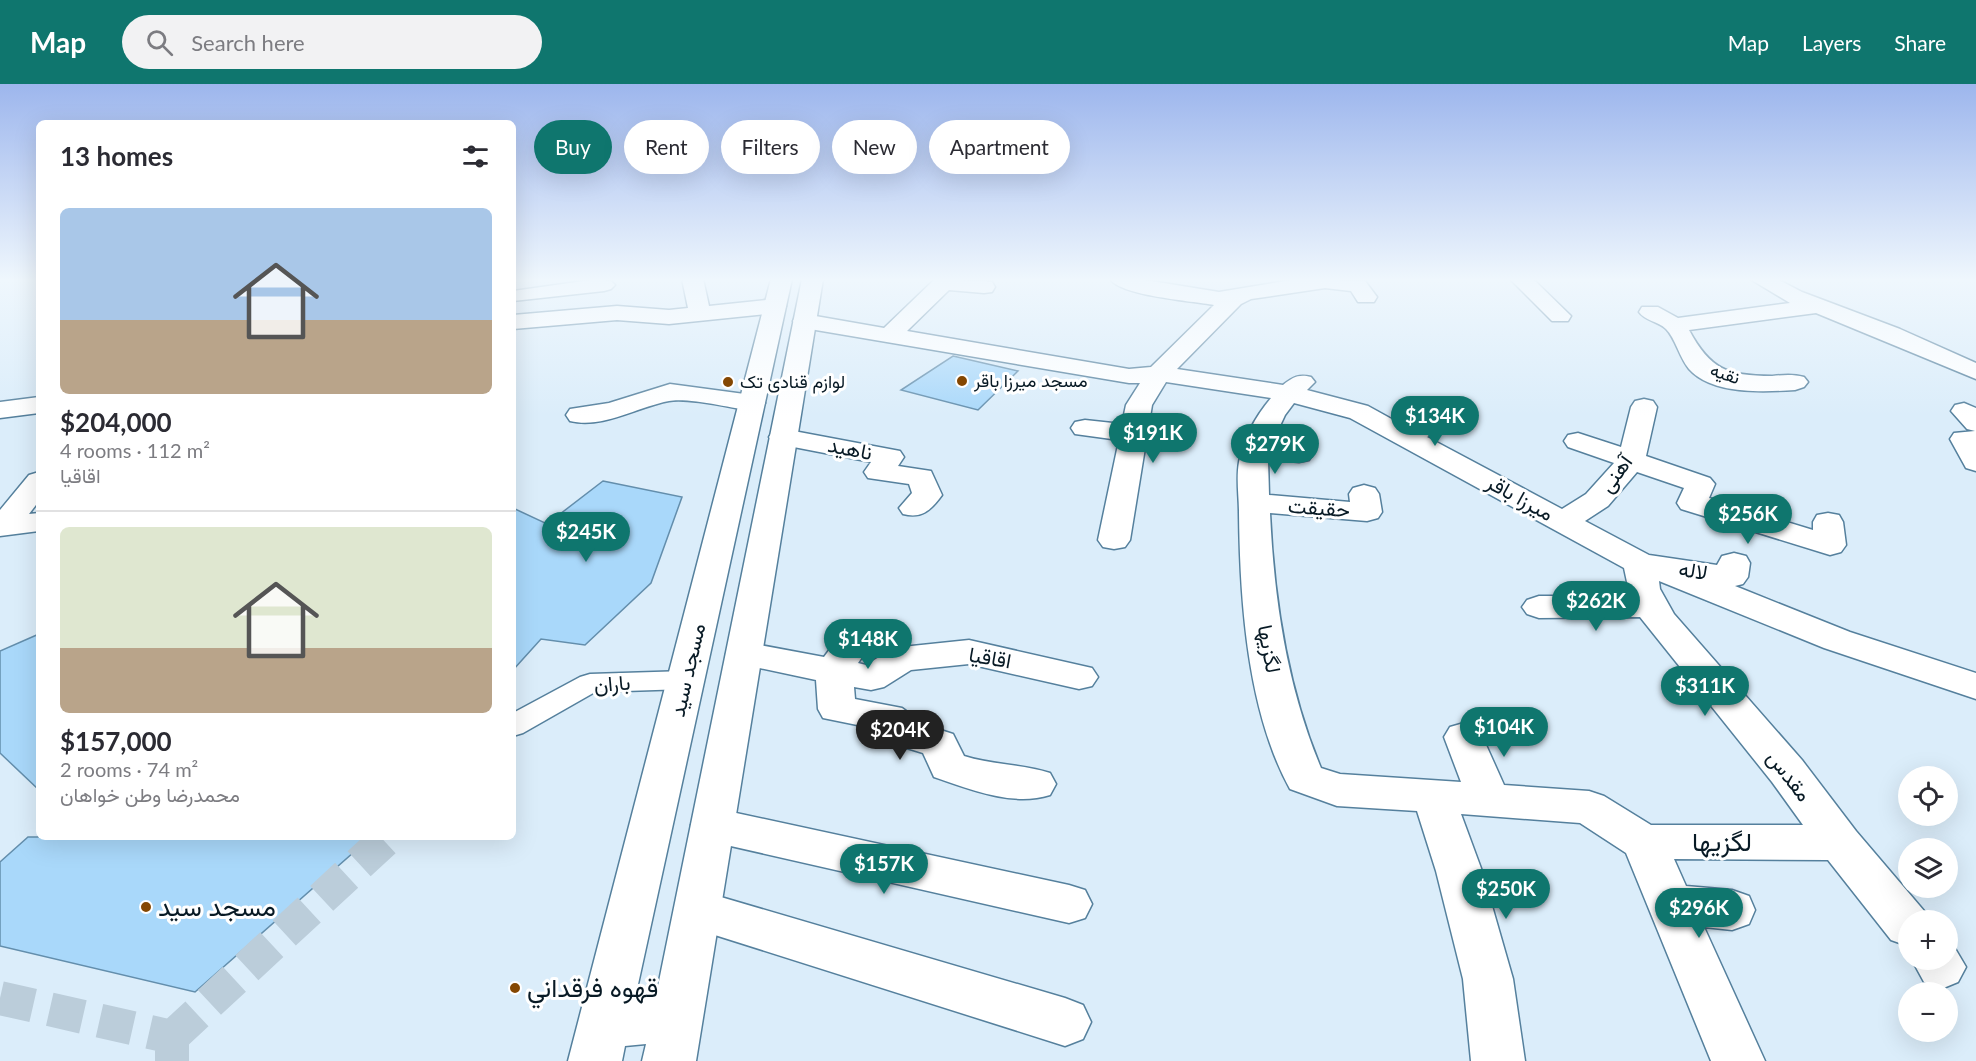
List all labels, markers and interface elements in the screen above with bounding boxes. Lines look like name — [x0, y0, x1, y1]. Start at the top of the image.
search box — [122, 15, 542, 69]
text: Map — [30, 25, 86, 59]
icon: search — [143, 26, 176, 59]
text: Search here — [191, 29, 305, 56]
text: Map — [1728, 30, 1769, 55]
text: Layers — [1802, 30, 1861, 55]
text: Share — [1894, 30, 1946, 55]
chip: Buy — [534, 120, 612, 174]
chip: Rent — [624, 120, 709, 174]
chip: Filters — [721, 120, 820, 174]
chip: New — [832, 120, 917, 174]
chip: Apartment — [929, 120, 1070, 174]
text: 13 homes — [60, 140, 173, 172]
icon: filters — [459, 140, 492, 173]
icon: home — [222, 247, 330, 355]
street label: نقیه — [1708, 358, 1743, 388]
place label: مسجد میرزا باقر — [973, 369, 1088, 392]
place label: لوازم قنادی تک — [740, 370, 845, 394]
marker: مسجد میرزا باقر — [955, 374, 969, 388]
marker: لوازم قنادی تک — [721, 375, 735, 389]
pin: $134K — [1393, 396, 1477, 447]
text: $134K — [1405, 403, 1465, 427]
text: $204,000 — [60, 406, 172, 438]
pin: $191K — [1111, 413, 1195, 464]
text: $191K — [1123, 420, 1183, 444]
pin: $279K — [1233, 424, 1317, 475]
street label: ناهید — [826, 431, 875, 465]
text: $279K — [1245, 431, 1305, 455]
text: 4 rooms · 112 m² — [60, 438, 210, 462]
street label: آهنی — [1593, 448, 1639, 497]
text: اقاقیا — [60, 463, 101, 487]
street label: میرزا باقر — [1481, 468, 1559, 527]
street label: حقیقت — [1287, 492, 1351, 522]
pin: $256K — [1706, 494, 1790, 545]
text: $256K — [1718, 501, 1778, 525]
pin: $245K — [544, 512, 628, 563]
text: $245K — [556, 519, 616, 543]
street label: لاله — [1677, 555, 1709, 584]
icon: home — [222, 566, 330, 674]
pin: $262K — [1554, 581, 1638, 632]
text: $262K — [1566, 588, 1626, 612]
pin: $148K — [826, 619, 910, 670]
street label: مسجد سید — [664, 620, 710, 719]
street label: لگزیها — [1252, 623, 1287, 675]
text: $148K — [838, 626, 898, 650]
street label: اقاقیا — [967, 641, 1013, 674]
pin: $311K — [1663, 666, 1747, 717]
street label: باران — [593, 668, 631, 699]
text: $311K — [1675, 673, 1735, 697]
pin: $104K — [1462, 707, 1546, 758]
pin: $204K — [858, 710, 942, 761]
text: $104K — [1474, 714, 1534, 738]
text: $204K — [870, 717, 930, 741]
text: $157,000 — [60, 725, 172, 757]
street label: مقدس — [1762, 745, 1818, 806]
text: 2 rooms · 74 m² — [60, 757, 198, 781]
map controls — [1898, 766, 1958, 1042]
button: locate — [1898, 766, 1958, 826]
text: محمدرضا وطن خواهان — [60, 782, 240, 806]
street label: لگزیها — [1692, 825, 1752, 858]
button: layers — [1898, 838, 1958, 898]
pin: $157K — [842, 844, 926, 895]
text: $157K — [854, 851, 914, 875]
pin: $250K — [1464, 869, 1548, 920]
text: $250K — [1476, 876, 1536, 900]
pin: $296K — [1657, 888, 1741, 939]
place label: مسجد سید — [158, 890, 276, 922]
text: $296K — [1669, 895, 1729, 919]
marker: مسجد سید — [139, 900, 153, 914]
button: + — [1898, 910, 1958, 970]
place label: قهوه فرقداني — [527, 971, 658, 1009]
marker: قهوه فرقداني — [508, 981, 522, 995]
button: − — [1898, 982, 1958, 1042]

